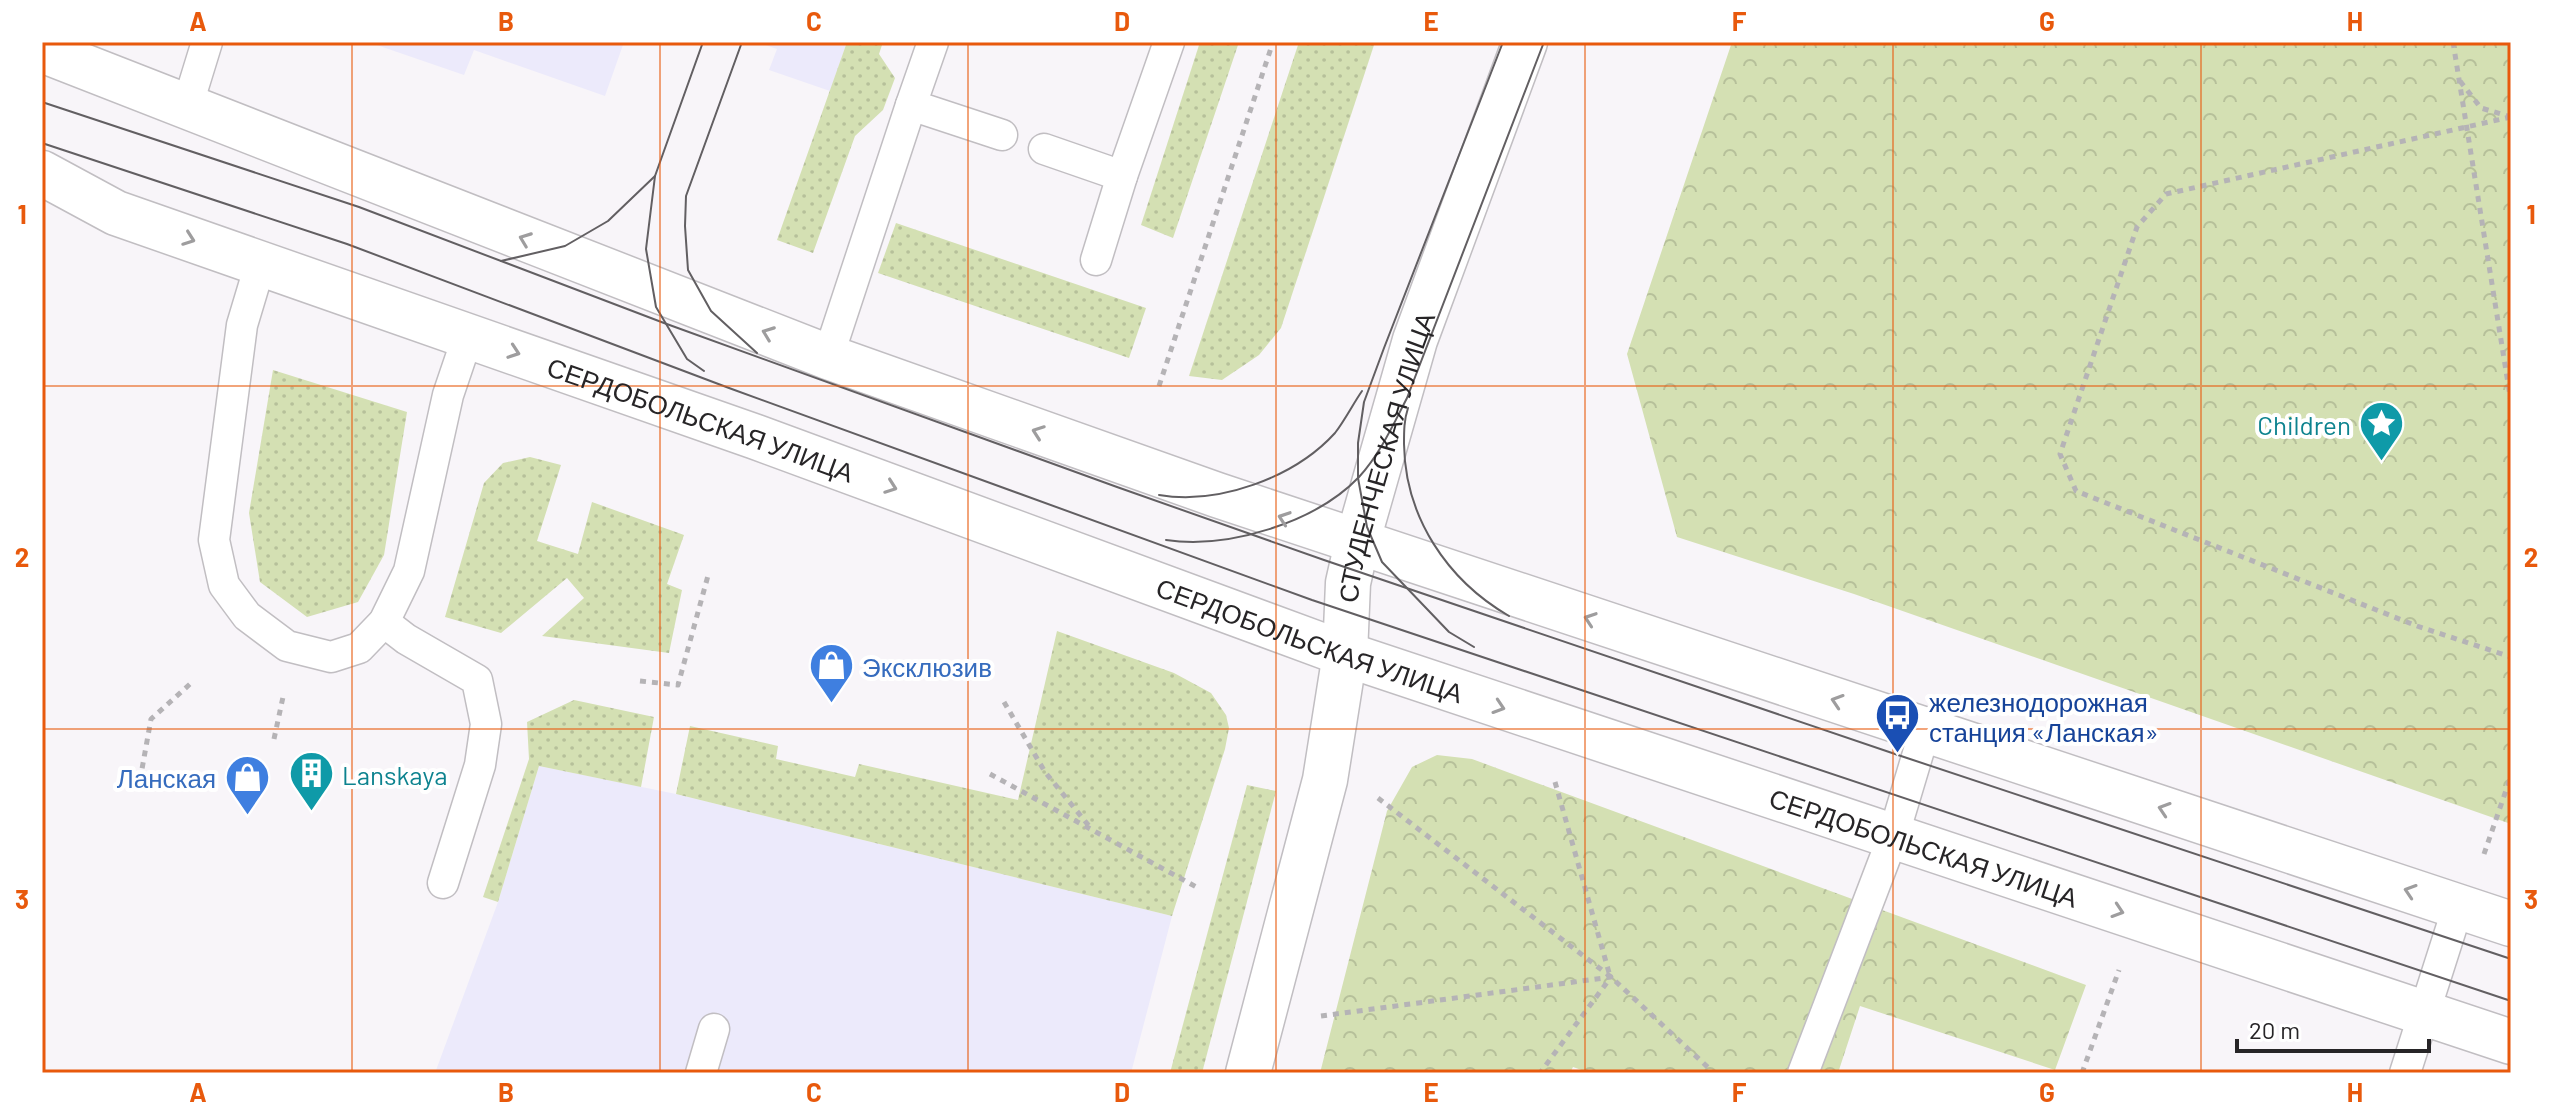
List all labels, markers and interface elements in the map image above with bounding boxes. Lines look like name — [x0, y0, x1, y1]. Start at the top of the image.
text: A — [189, 5, 207, 36]
text: B — [498, 5, 514, 36]
text: C — [806, 5, 822, 36]
text: D — [1114, 5, 1130, 36]
text: E — [1423, 5, 1439, 36]
text: F — [1732, 5, 1747, 36]
text: G — [2039, 5, 2055, 36]
text: H — [2347, 5, 2363, 36]
text: 1 — [17, 198, 27, 229]
text: 1 — [2526, 198, 2536, 229]
one-way arrow — [181, 230, 195, 246]
one-way arrow — [519, 232, 533, 249]
street label: СТУДЕНЧЕСКАЯ УЛИЦА — [1332, 307, 1440, 603]
one-way arrow — [761, 327, 775, 343]
one-way arrow — [506, 342, 520, 358]
street label: СЕРДОБОЛЬСКАЯ УЛИЦА — [543, 350, 859, 488]
place icon: Children — [2358, 400, 2406, 463]
place label: Children — [2257, 409, 2351, 440]
one-way arrow — [1032, 425, 1046, 441]
one-way arrow — [883, 477, 897, 493]
one-way arrow — [1277, 511, 1291, 527]
text: 2 — [15, 541, 29, 572]
text: 2 — [2524, 541, 2538, 572]
street label: СЕРДОБОЛЬСКАЯ УЛИЦА — [1152, 571, 1468, 708]
one-way arrow — [1584, 613, 1598, 629]
shop icon: Эксклюзив — [807, 642, 855, 705]
place label: Эксклюзив — [862, 651, 992, 682]
place label: железнодорожная станция «Ланская» — [1929, 686, 2159, 747]
bus stop icon: железнодорожная станция «Ланская» — [1874, 692, 1922, 755]
one-way arrow — [1831, 694, 1844, 710]
one-way arrow — [1491, 697, 1505, 713]
building icon: Lanskaya — [287, 750, 335, 813]
shop icon: Ланская — [223, 753, 271, 816]
place label: Lanskaya — [342, 759, 447, 790]
place label: Ланская — [117, 762, 216, 793]
street label: СЕРДОБОЛЬСКАЯ УЛИЦА — [1766, 781, 2083, 913]
one-way arrow — [2157, 803, 2171, 819]
text: 3 — [15, 883, 29, 914]
text: 3 — [2524, 883, 2538, 914]
one-way arrow — [2404, 884, 2418, 900]
one-way arrow — [2110, 902, 2124, 918]
scale bar — [2237, 1003, 2429, 1053]
text: 20 m — [2249, 1015, 2300, 1044]
text: A — [189, 1076, 207, 1107]
text: B — [498, 1076, 514, 1107]
text: C — [806, 1076, 822, 1107]
text: D — [1114, 1076, 1130, 1107]
text: E — [1423, 1076, 1439, 1107]
text: F — [1732, 1076, 1747, 1107]
text: G — [2039, 1076, 2055, 1107]
text: H — [2347, 1076, 2363, 1107]

